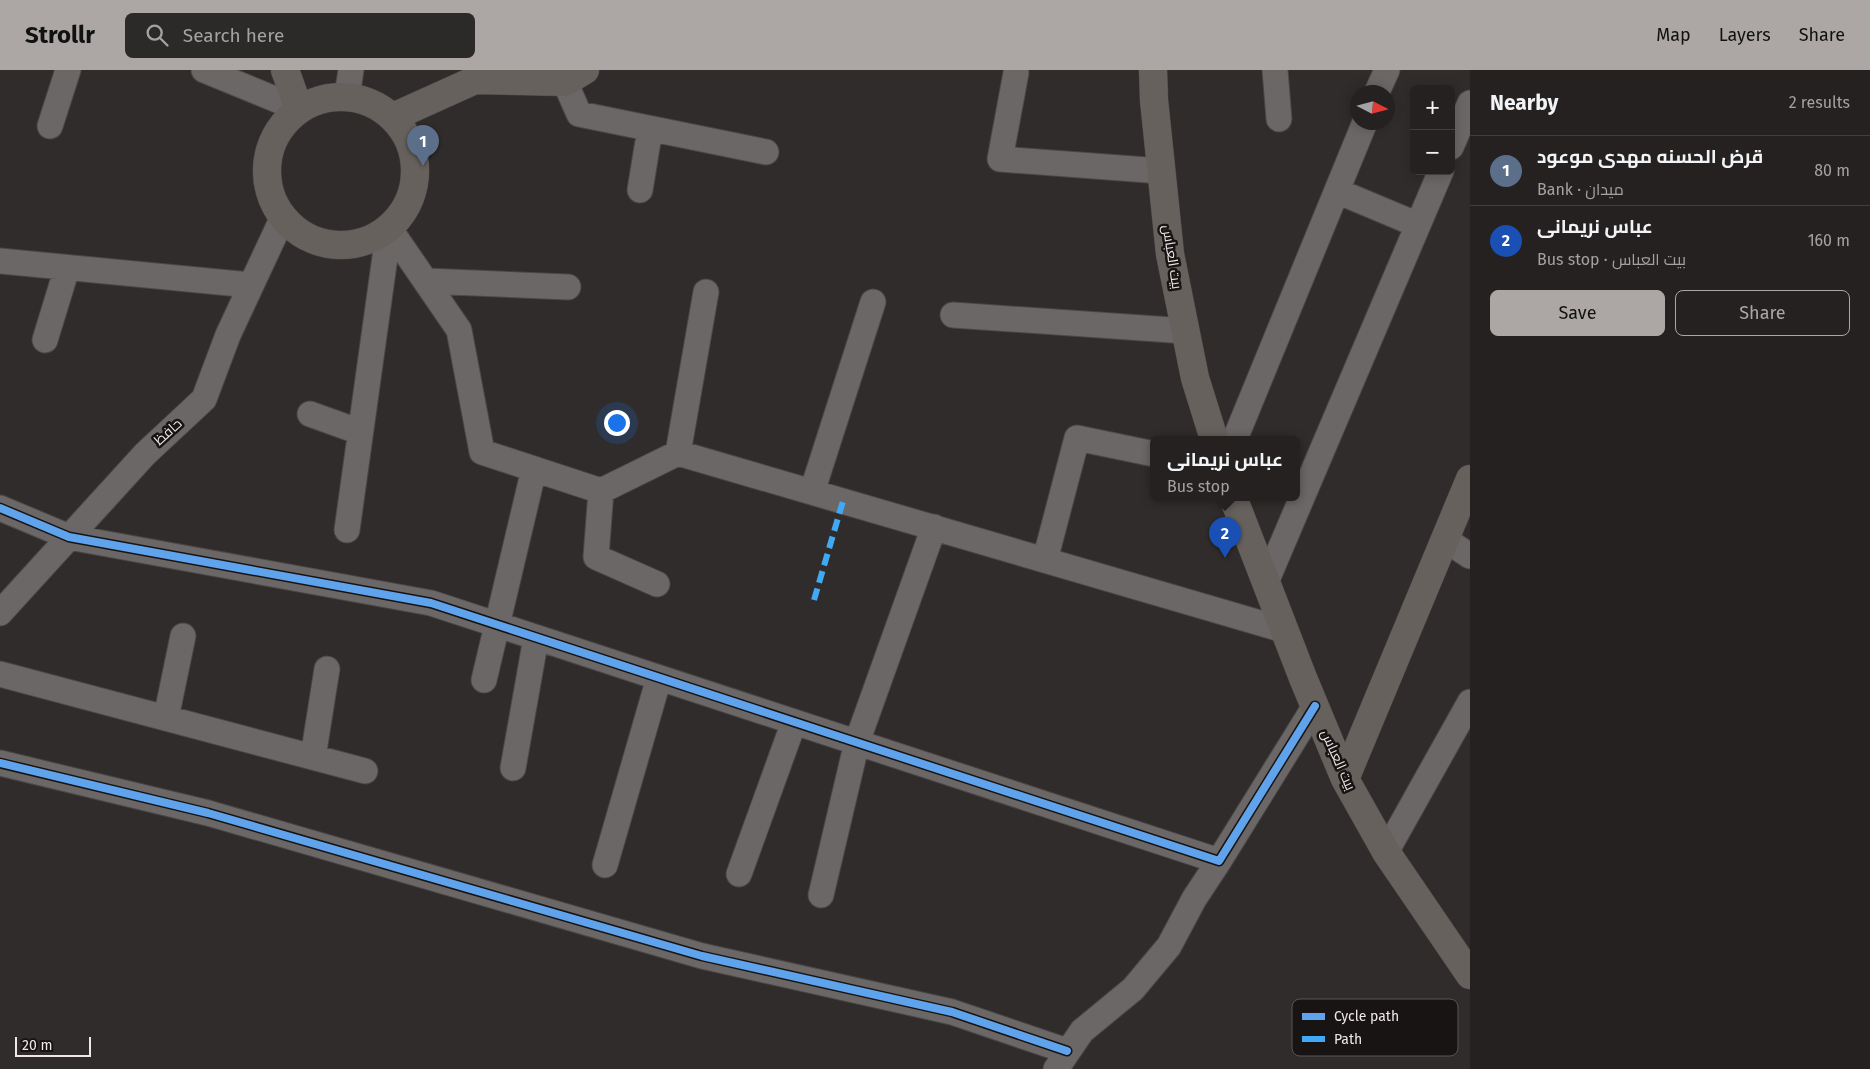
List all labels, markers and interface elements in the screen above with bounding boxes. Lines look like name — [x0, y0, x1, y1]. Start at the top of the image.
search box — [125, 13, 475, 58]
text: Strollr — [25, 21, 95, 49]
icon: search — [143, 21, 171, 49]
text: Search here — [183, 24, 284, 47]
text: Map — [1656, 24, 1691, 46]
text: Layers — [1719, 24, 1771, 46]
text: Share — [1799, 24, 1845, 46]
north arrow — [1350, 85, 1395, 130]
map controls — [1410, 85, 1455, 175]
button: + — [1410, 85, 1455, 130]
text: Nearby — [1490, 90, 1558, 116]
text: 2 results — [1789, 93, 1850, 112]
pin: 1 — [407, 125, 439, 166]
button: − — [1410, 130, 1455, 175]
text: قرض الحسنه مهدی موعود — [1537, 145, 1763, 168]
text: 1 — [1502, 161, 1510, 180]
text: 80 m — [1814, 161, 1850, 180]
text: Bank · میدان — [1537, 180, 1624, 199]
text: عباس نریمانی — [1537, 215, 1653, 238]
street label: بیت العباس — [1159, 224, 1185, 290]
text: 2 — [1502, 231, 1510, 250]
text: 160 m — [1808, 231, 1850, 250]
text: Bus stop · بیت العباس — [1537, 250, 1686, 269]
button: Save — [1490, 290, 1665, 336]
button: Share — [1675, 290, 1850, 336]
your location — [604, 410, 630, 436]
street label: حافظ — [151, 415, 185, 449]
popup — [1150, 436, 1300, 501]
text: عباس نریمانی — [1167, 448, 1283, 471]
text: Bus stop — [1167, 477, 1230, 496]
pin: 2 — [1209, 517, 1241, 558]
street label: بیت العباس — [1317, 727, 1359, 793]
legend — [1292, 999, 1458, 1056]
text: Cycle path — [1334, 1008, 1399, 1025]
text: Path — [1334, 1031, 1362, 1048]
scale bar — [15, 1034, 91, 1057]
text: 20 m — [22, 1037, 52, 1054]

